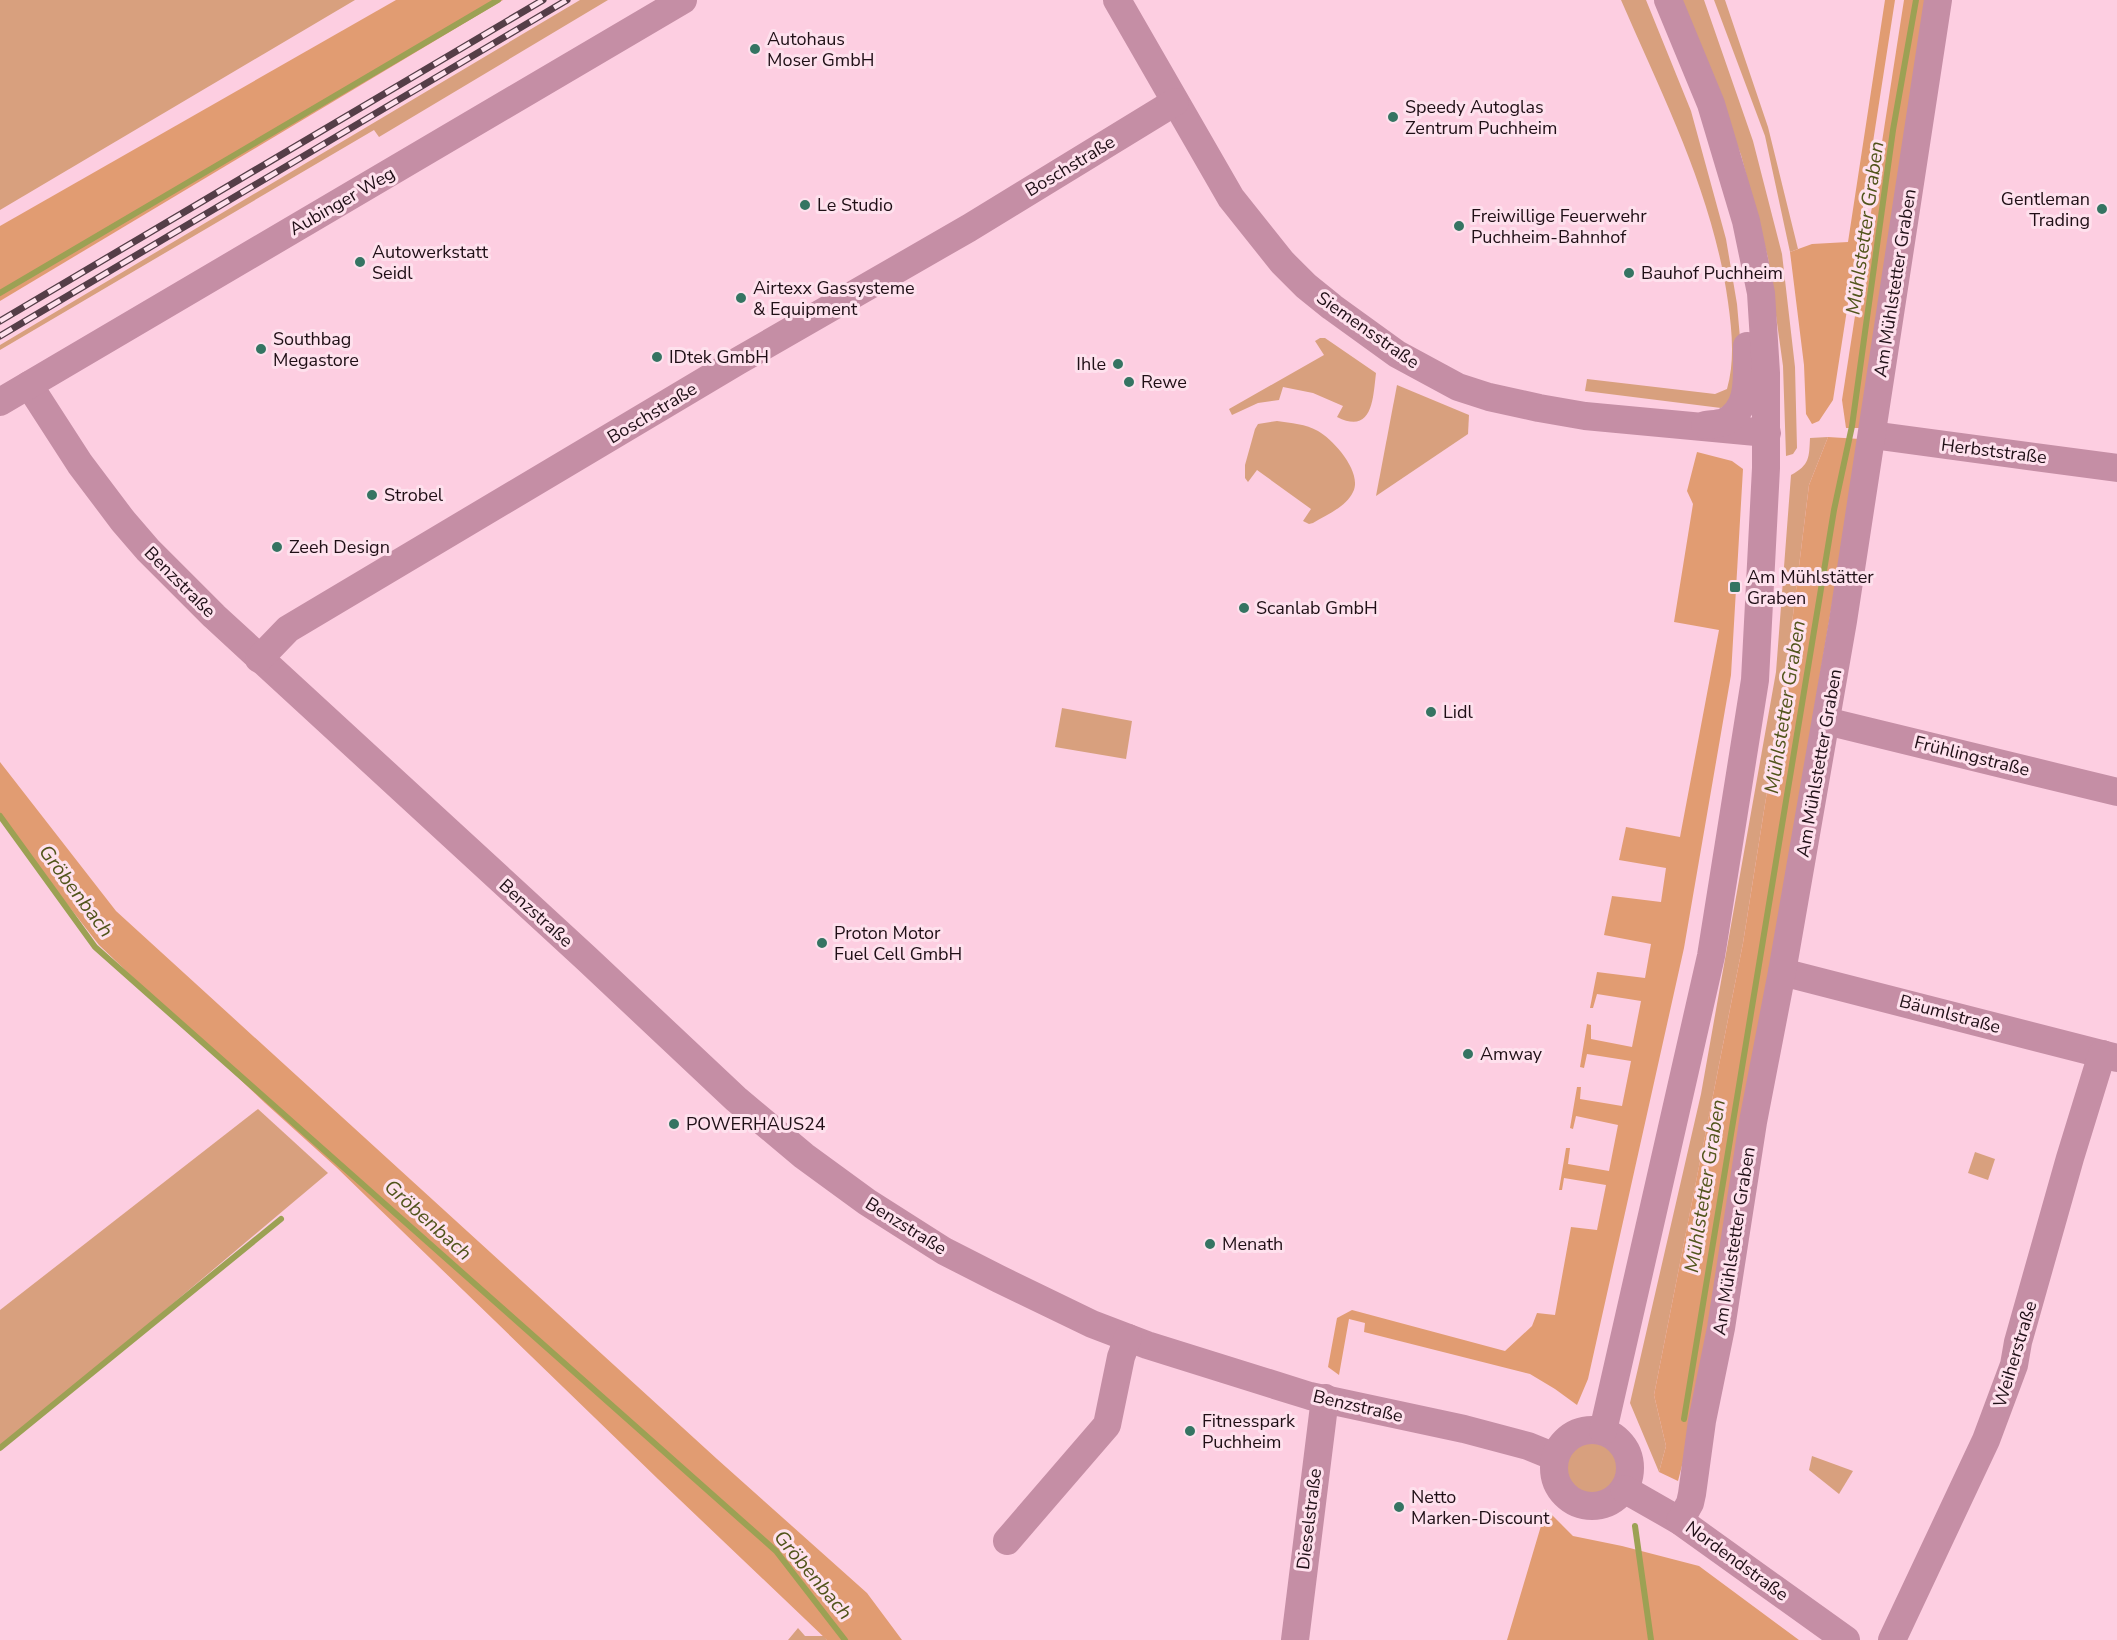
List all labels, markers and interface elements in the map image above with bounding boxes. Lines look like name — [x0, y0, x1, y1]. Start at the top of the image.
place label: Autohaus Moser GmbH — [767, 27, 874, 72]
marker: Autohaus Moser GmbH — [748, 42, 762, 56]
place label: Speedy Autoglas Zentrum Puchheim — [1405, 95, 1557, 140]
marker: Speedy Autoglas Zentrum Puchheim — [1386, 110, 1400, 124]
street label: Boschstraße — [1021, 130, 1119, 202]
water label: Mühlstetter Graben — [1839, 139, 1891, 317]
street label: Aubinger Weg — [285, 161, 399, 241]
street label: Am Mühlstetter Graben — [1868, 187, 1922, 379]
place label: Gentleman Trading — [2001, 187, 2090, 232]
place label: Le Studio — [817, 193, 893, 217]
marker: Le Studio — [798, 198, 812, 212]
marker: Gentleman Trading — [2095, 202, 2109, 216]
place label: Freiwillige Feuerwehr Puchheim-Bahnhof — [1471, 204, 1647, 249]
marker: Freiwillige Feuerwehr Puchheim-Bahnhof — [1452, 219, 1466, 233]
place label: Autowerkstatt Seidl — [372, 240, 489, 285]
marker: Autowerkstatt Seidl — [353, 255, 367, 269]
place label: Bauhof Puchheim — [1641, 261, 1783, 285]
marker: Bauhof Puchheim — [1622, 266, 1636, 280]
place label: Airtexx Gassysteme & Equipment — [753, 276, 915, 321]
street label: Siemensstraße — [1312, 286, 1424, 374]
marker: Airtexx Gassysteme & Equipment — [734, 291, 748, 305]
place label: Southbag Megastore — [273, 327, 359, 372]
marker: Southbag Megastore — [254, 342, 268, 356]
place label: IDtek GmbH — [669, 345, 769, 369]
marker: IDtek GmbH — [650, 350, 664, 364]
place label: Ihle — [1076, 352, 1106, 376]
marker: Ihle — [1111, 357, 1125, 371]
place label: Rewe — [1141, 370, 1187, 394]
marker: Rewe — [1122, 375, 1136, 389]
street label: Boschstraße — [603, 377, 701, 449]
street label: Herbststraße — [1940, 433, 2048, 469]
place label: Strobel — [384, 483, 444, 507]
marker: Strobel — [365, 488, 379, 502]
place label: Zeeh Design — [289, 535, 390, 559]
marker: Zeeh Design — [270, 540, 284, 554]
street label: Benzstraße — [139, 541, 221, 623]
place label: Am Mühlstätter Graben — [1747, 565, 1874, 610]
marker: Am Mühlstätter Graben — [1728, 580, 1742, 594]
place label: Scanlab GmbH — [1256, 596, 1378, 620]
marker: Scanlab GmbH — [1237, 601, 1251, 615]
water label: Mühlstetter Graben — [1758, 618, 1812, 796]
street label: Am Mühlstetter Graben — [1791, 667, 1847, 859]
place label: Lidl — [1443, 700, 1473, 724]
marker: Lidl — [1424, 705, 1438, 719]
street label: Frühlingstraße — [1912, 730, 2032, 782]
water label: Gröbenbach — [32, 839, 120, 943]
street label: Benzstraße — [494, 873, 578, 953]
place label: Proton Motor Fuel Cell GmbH — [834, 921, 962, 966]
marker: Proton Motor Fuel Cell GmbH — [815, 936, 829, 950]
street label: Bäumlstraße — [1897, 989, 2003, 1039]
place label: Amway — [1480, 1042, 1543, 1066]
marker: Amway — [1461, 1047, 1475, 1061]
water label: Mühlstetter Graben — [1678, 1097, 1732, 1275]
place label: POWERHAUS24 — [686, 1112, 826, 1136]
marker: POWERHAUS24 — [667, 1117, 681, 1131]
street label: Am Mühlstetter Graben — [1707, 1145, 1761, 1337]
water label: Gröbenbach — [378, 1173, 478, 1267]
street label: Benzstraße — [861, 1192, 951, 1260]
place label: Menath — [1222, 1232, 1283, 1256]
marker: Menath — [1203, 1237, 1217, 1251]
street label: Weiherstraße — [1987, 1298, 2043, 1410]
street label: Benzstraße — [1311, 1384, 1405, 1428]
place label: Fitnesspark Puchheim — [1202, 1409, 1296, 1454]
marker: Fitnesspark Puchheim — [1183, 1424, 1197, 1438]
street label: Dieselstraße — [1291, 1467, 1327, 1571]
place label: Netto Marken-Discount — [1411, 1485, 1550, 1530]
marker: Netto Marken-Discount — [1392, 1500, 1406, 1514]
street label: Nordendstraße — [1681, 1515, 1793, 1607]
water label: Gröbenbach — [768, 1524, 858, 1626]

